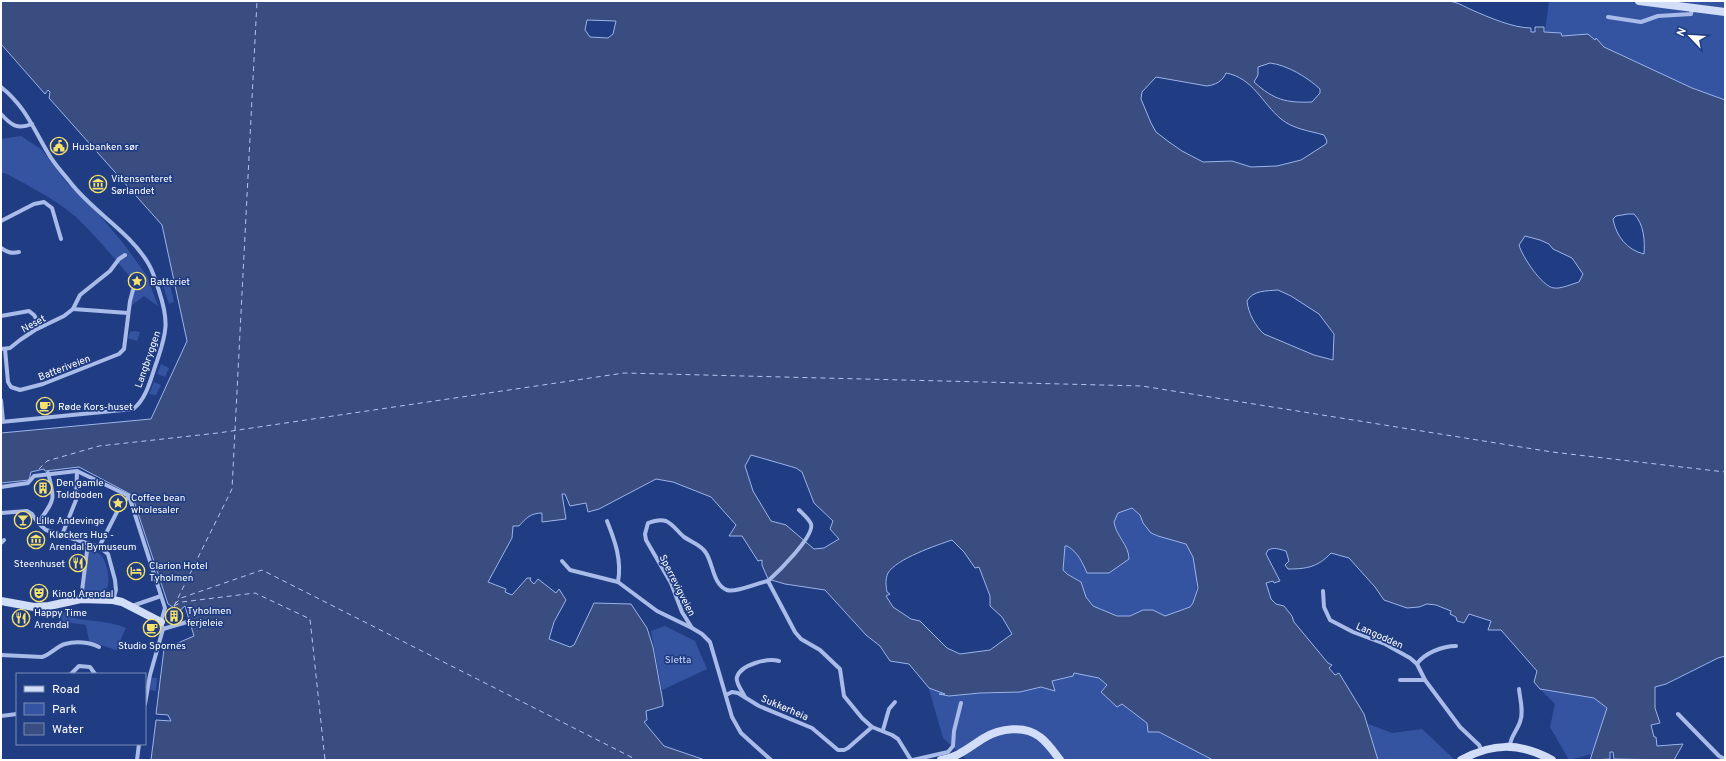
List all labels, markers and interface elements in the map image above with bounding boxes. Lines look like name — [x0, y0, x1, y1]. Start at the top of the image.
north arrow — [1670, 16, 1710, 56]
text: N — [1674, 26, 1690, 39]
public building icon: Husbanken sør — [49, 136, 69, 156]
place label: Husbanken sør — [72, 141, 139, 154]
place label: Vitensenteret Sørlandet — [111, 173, 172, 198]
museum icon: Vitensenteret Sørlandet — [88, 174, 108, 194]
place icon: Batteriet — [127, 271, 147, 291]
place label: Batteriet — [150, 276, 190, 289]
street label: Neset — [19, 312, 48, 336]
street label: Langbryggen — [133, 329, 164, 390]
street label: Batteriveien — [37, 352, 93, 384]
cafe icon: Røde Kors-huset — [35, 396, 55, 416]
place label: Røde Kors-huset — [58, 401, 133, 414]
place label: Den gamle Toldboden — [56, 477, 104, 502]
building icon: Den gamle Toldboden — [33, 478, 53, 498]
place label: Coffee bean wholesaler — [131, 492, 185, 517]
place icon: Coffee bean wholesaler — [108, 493, 128, 513]
bar icon: Lille Andevinge — [13, 510, 33, 530]
place label: Lille Andevinge — [36, 515, 104, 528]
place label: Kløckers Hus - Arendal Bymuseum — [49, 529, 136, 554]
museum icon: Kløckers Hus - Arendal Bymuseum — [26, 530, 46, 550]
restaurant icon: Steenhuset — [68, 553, 88, 573]
street label: Sperrevigveien — [656, 553, 698, 619]
place label: Steenhuset — [14, 558, 65, 571]
place label: Clarion Hotel Tyholmen — [149, 560, 208, 585]
hotel icon: Clarion Hotel Tyholmen — [126, 561, 146, 581]
theatre icon: Kino1 Arendal — [29, 583, 49, 603]
place label: Kino1 Arendal — [52, 588, 113, 601]
place label: Tyholmen ferjeleie — [187, 605, 231, 630]
building icon: Tyholmen ferjeleie — [164, 606, 184, 626]
place label: Happy Time Arendal — [34, 607, 87, 632]
restaurant icon: Happy Time Arendal — [11, 608, 31, 628]
cafe icon: Studio Spornes — [142, 618, 162, 638]
street label: Langodden — [1354, 620, 1405, 653]
place label: Studio Spornes — [118, 640, 186, 653]
park label: Sletta — [665, 654, 691, 667]
legend — [16, 673, 146, 745]
text: Road — [52, 682, 80, 698]
street label: Sukkerheia — [759, 693, 810, 724]
text: Park — [52, 702, 77, 718]
text: Water — [52, 722, 84, 738]

